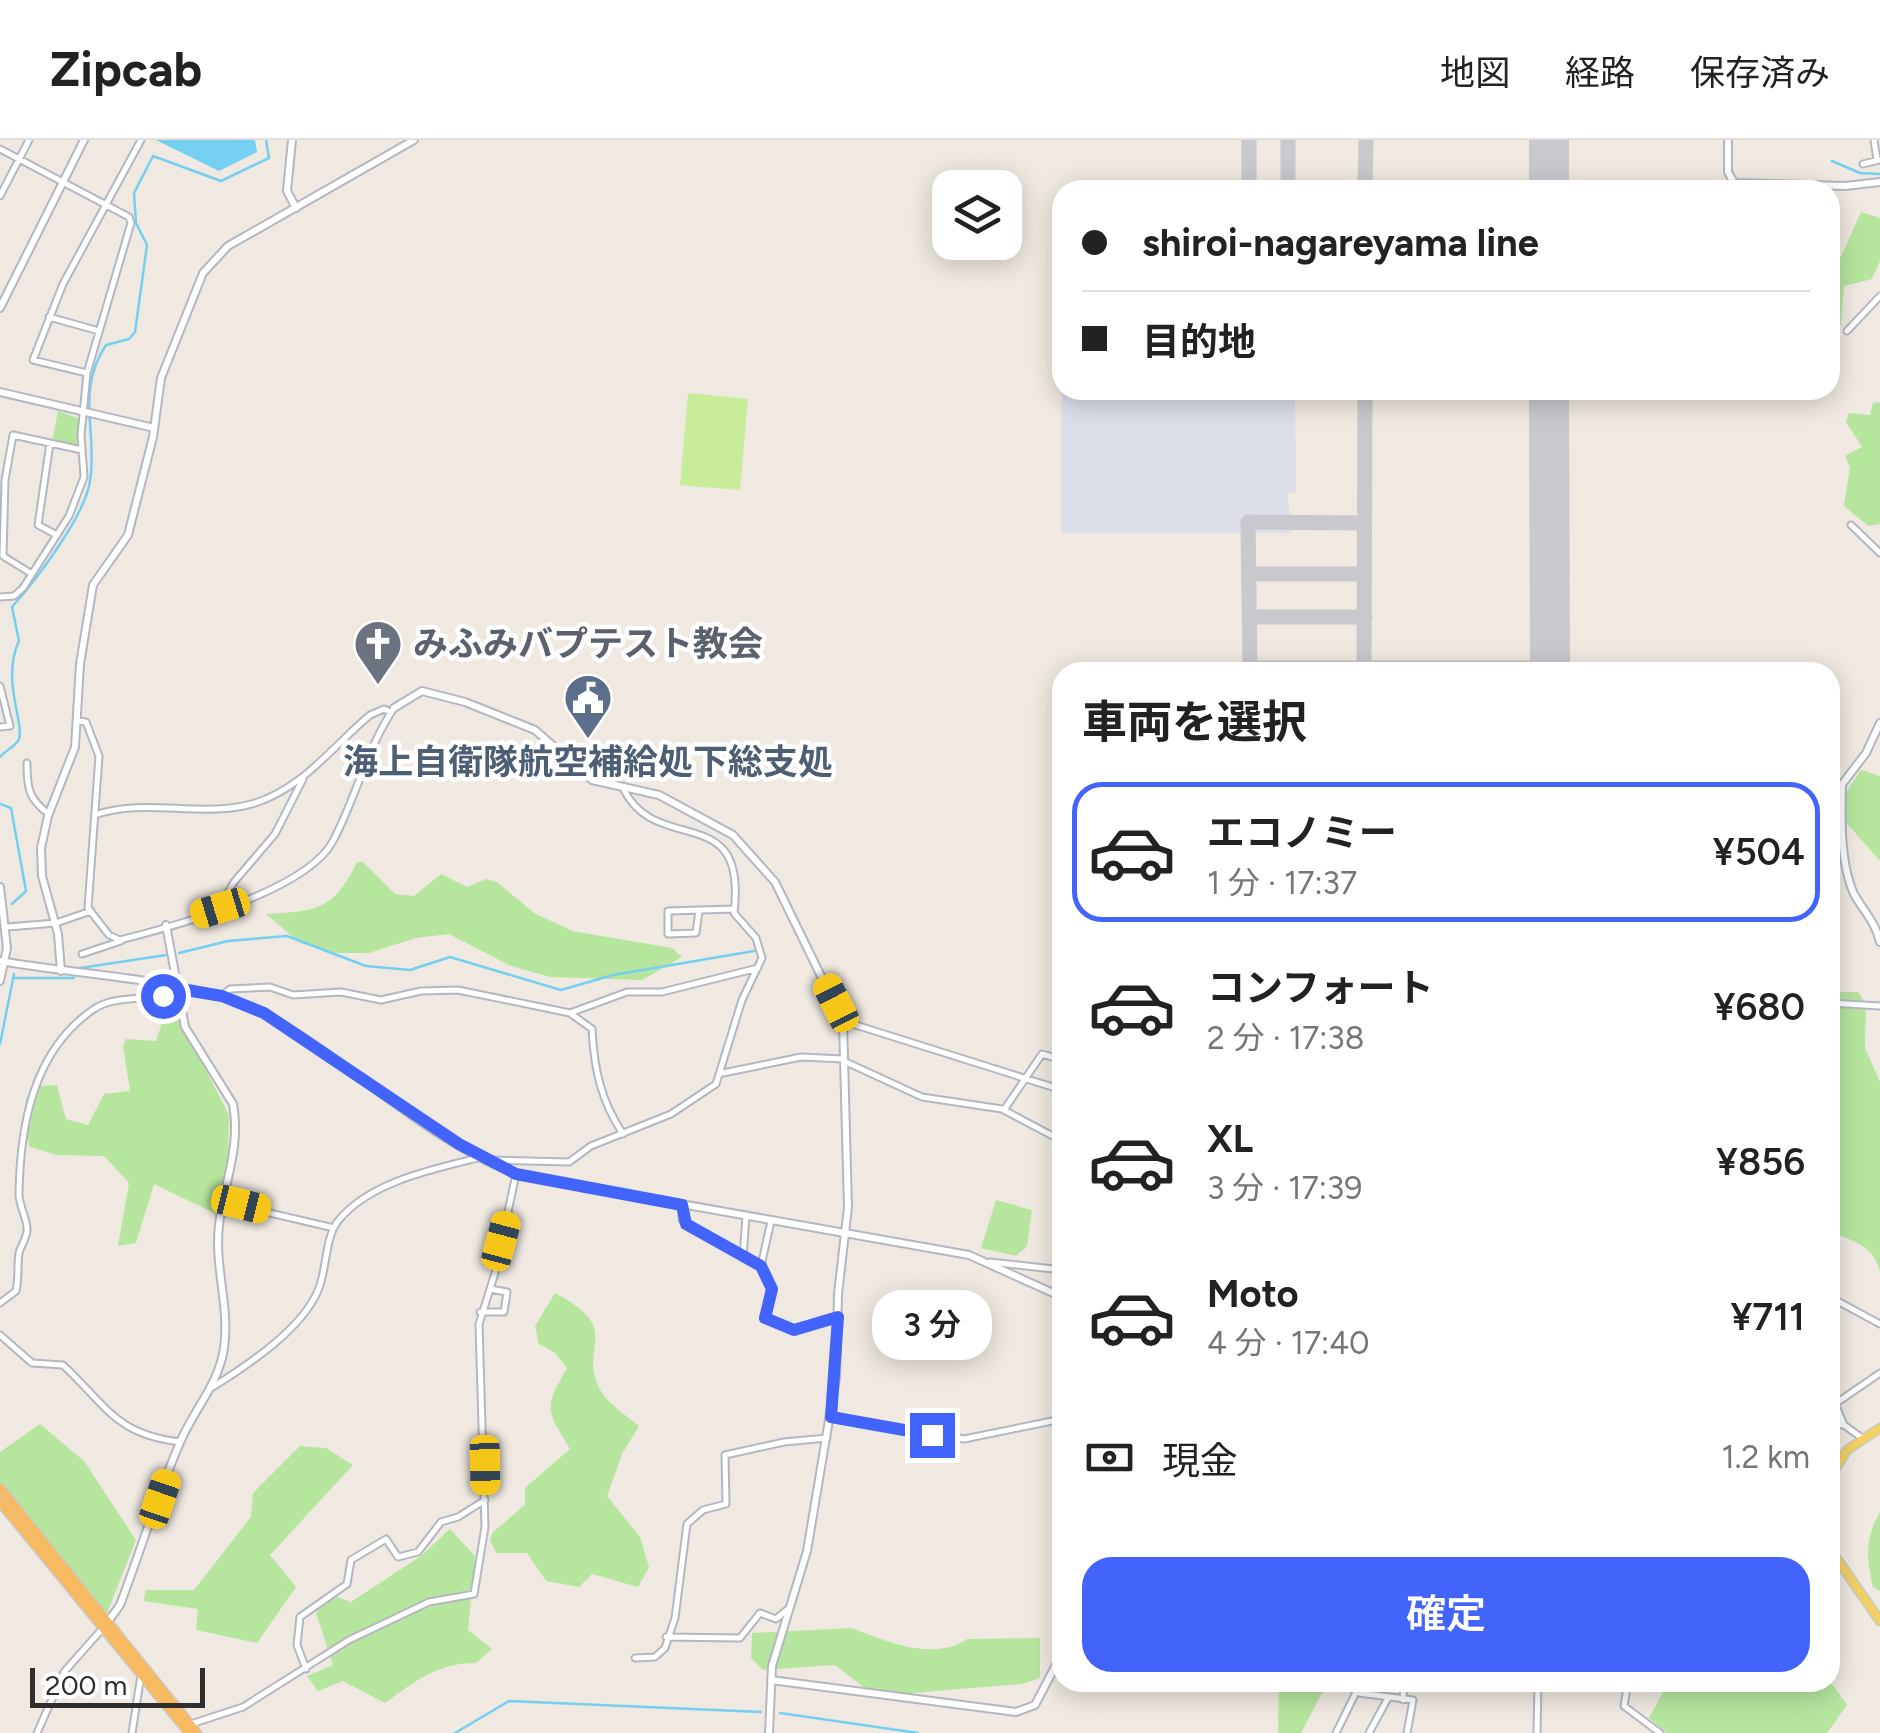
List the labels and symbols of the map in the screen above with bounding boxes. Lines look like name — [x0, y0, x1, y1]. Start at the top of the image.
church icon: みふみバプテスト教会 — [352, 618, 404, 686]
place label: みふみバプテスト教会 — [413, 623, 763, 665]
public building icon: 海上自衛隊航空補給処下総支処 — [562, 672, 614, 740]
place label: 海上自衛隊航空補給処下総支処 — [343, 741, 833, 783]
car — [187, 885, 253, 931]
car — [809, 969, 863, 1037]
route start — [141, 974, 186, 1019]
car — [208, 1182, 274, 1226]
car — [479, 1208, 523, 1274]
callout: 3 分 — [872, 1290, 992, 1360]
route end — [910, 1413, 955, 1458]
car — [469, 1435, 501, 1495]
car — [136, 1466, 184, 1532]
scale bar — [30, 1663, 205, 1708]

